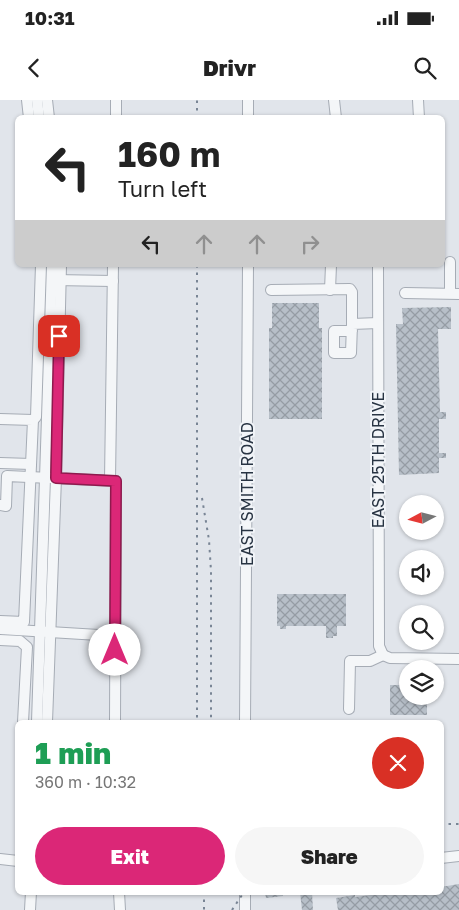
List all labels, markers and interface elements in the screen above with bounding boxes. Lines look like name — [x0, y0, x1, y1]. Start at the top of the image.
text: 10:31 — [25, 6, 75, 29]
icon: back — [20, 54, 48, 82]
text: Drivr — [203, 54, 256, 81]
icon: search — [411, 54, 439, 82]
text: 160 m — [118, 133, 220, 175]
icon: left — [35, 135, 100, 200]
text: Turn left — [118, 175, 207, 202]
icon: left — [137, 230, 165, 258]
icon: ahead — [190, 230, 218, 258]
icon: ahead — [243, 230, 271, 258]
icon: right — [296, 230, 324, 258]
pin — [38, 315, 80, 357]
icon: arrive — [45, 322, 73, 350]
street label: EAST 25TH DRIVE — [368, 392, 388, 528]
street label: EAST SMITH ROAD — [237, 422, 257, 566]
north arrow — [399, 495, 444, 540]
map controls — [399, 495, 444, 705]
button: sound — [399, 550, 444, 595]
button: search — [399, 605, 444, 650]
position arrow — [88, 623, 140, 675]
button: layers — [399, 660, 444, 705]
text: 1 min — [35, 735, 111, 771]
button: close — [372, 737, 424, 789]
text: 360 m · 10:32 — [35, 772, 136, 792]
button: Exit — [35, 827, 225, 885]
button: Share — [235, 827, 424, 885]

